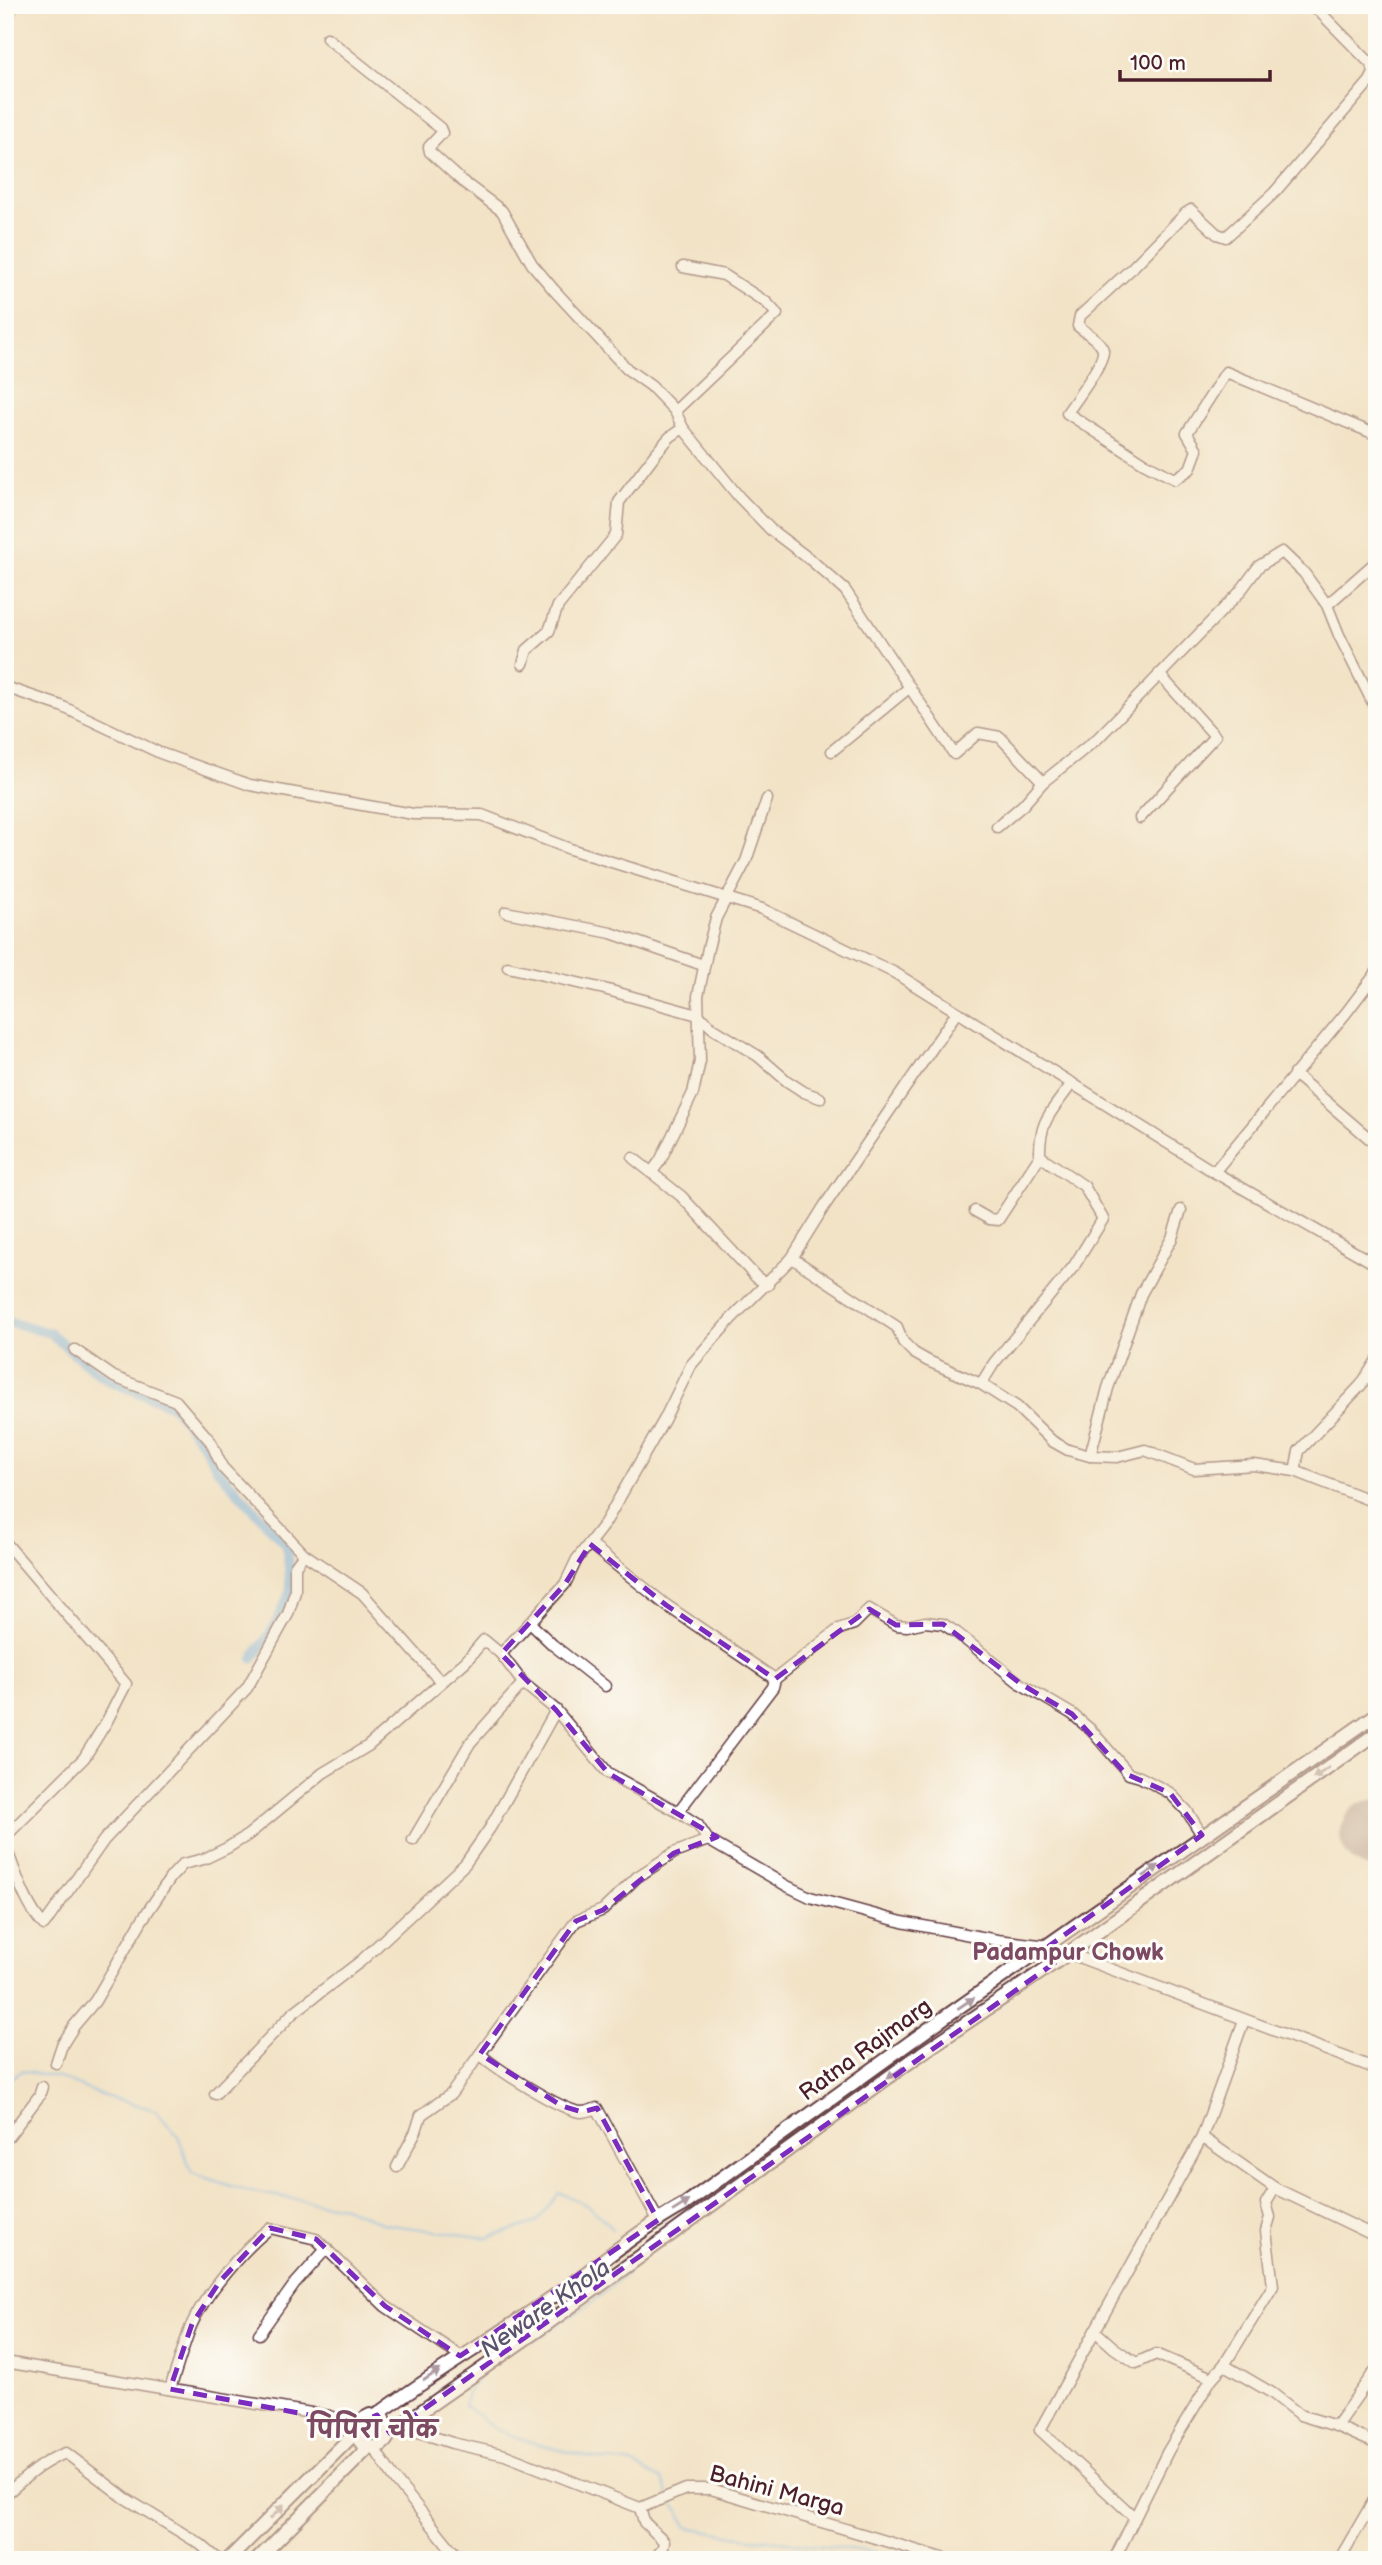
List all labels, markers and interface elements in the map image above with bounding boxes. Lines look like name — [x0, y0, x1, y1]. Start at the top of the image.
scale bar — [1120, 38, 1270, 82]
text: 100 m — [1130, 51, 1186, 76]
one-way arrow — [1312, 1766, 1330, 1780]
one-way arrow — [1142, 1864, 1160, 1878]
district label: Padampur Chowk — [972, 1938, 1164, 1967]
street label: Ratna Rajmarg — [794, 1992, 937, 2107]
one-way arrow — [957, 1996, 975, 2010]
one-way arrow — [886, 2066, 904, 2080]
one-way arrow — [672, 2200, 691, 2212]
water label: Neware Khola — [475, 2253, 616, 2364]
one-way arrow — [422, 2368, 442, 2381]
district label: पिपिरा चोक — [306, 2410, 440, 2445]
street label: Bahini Marga — [706, 2460, 847, 2522]
one-way arrow — [268, 2505, 285, 2521]

